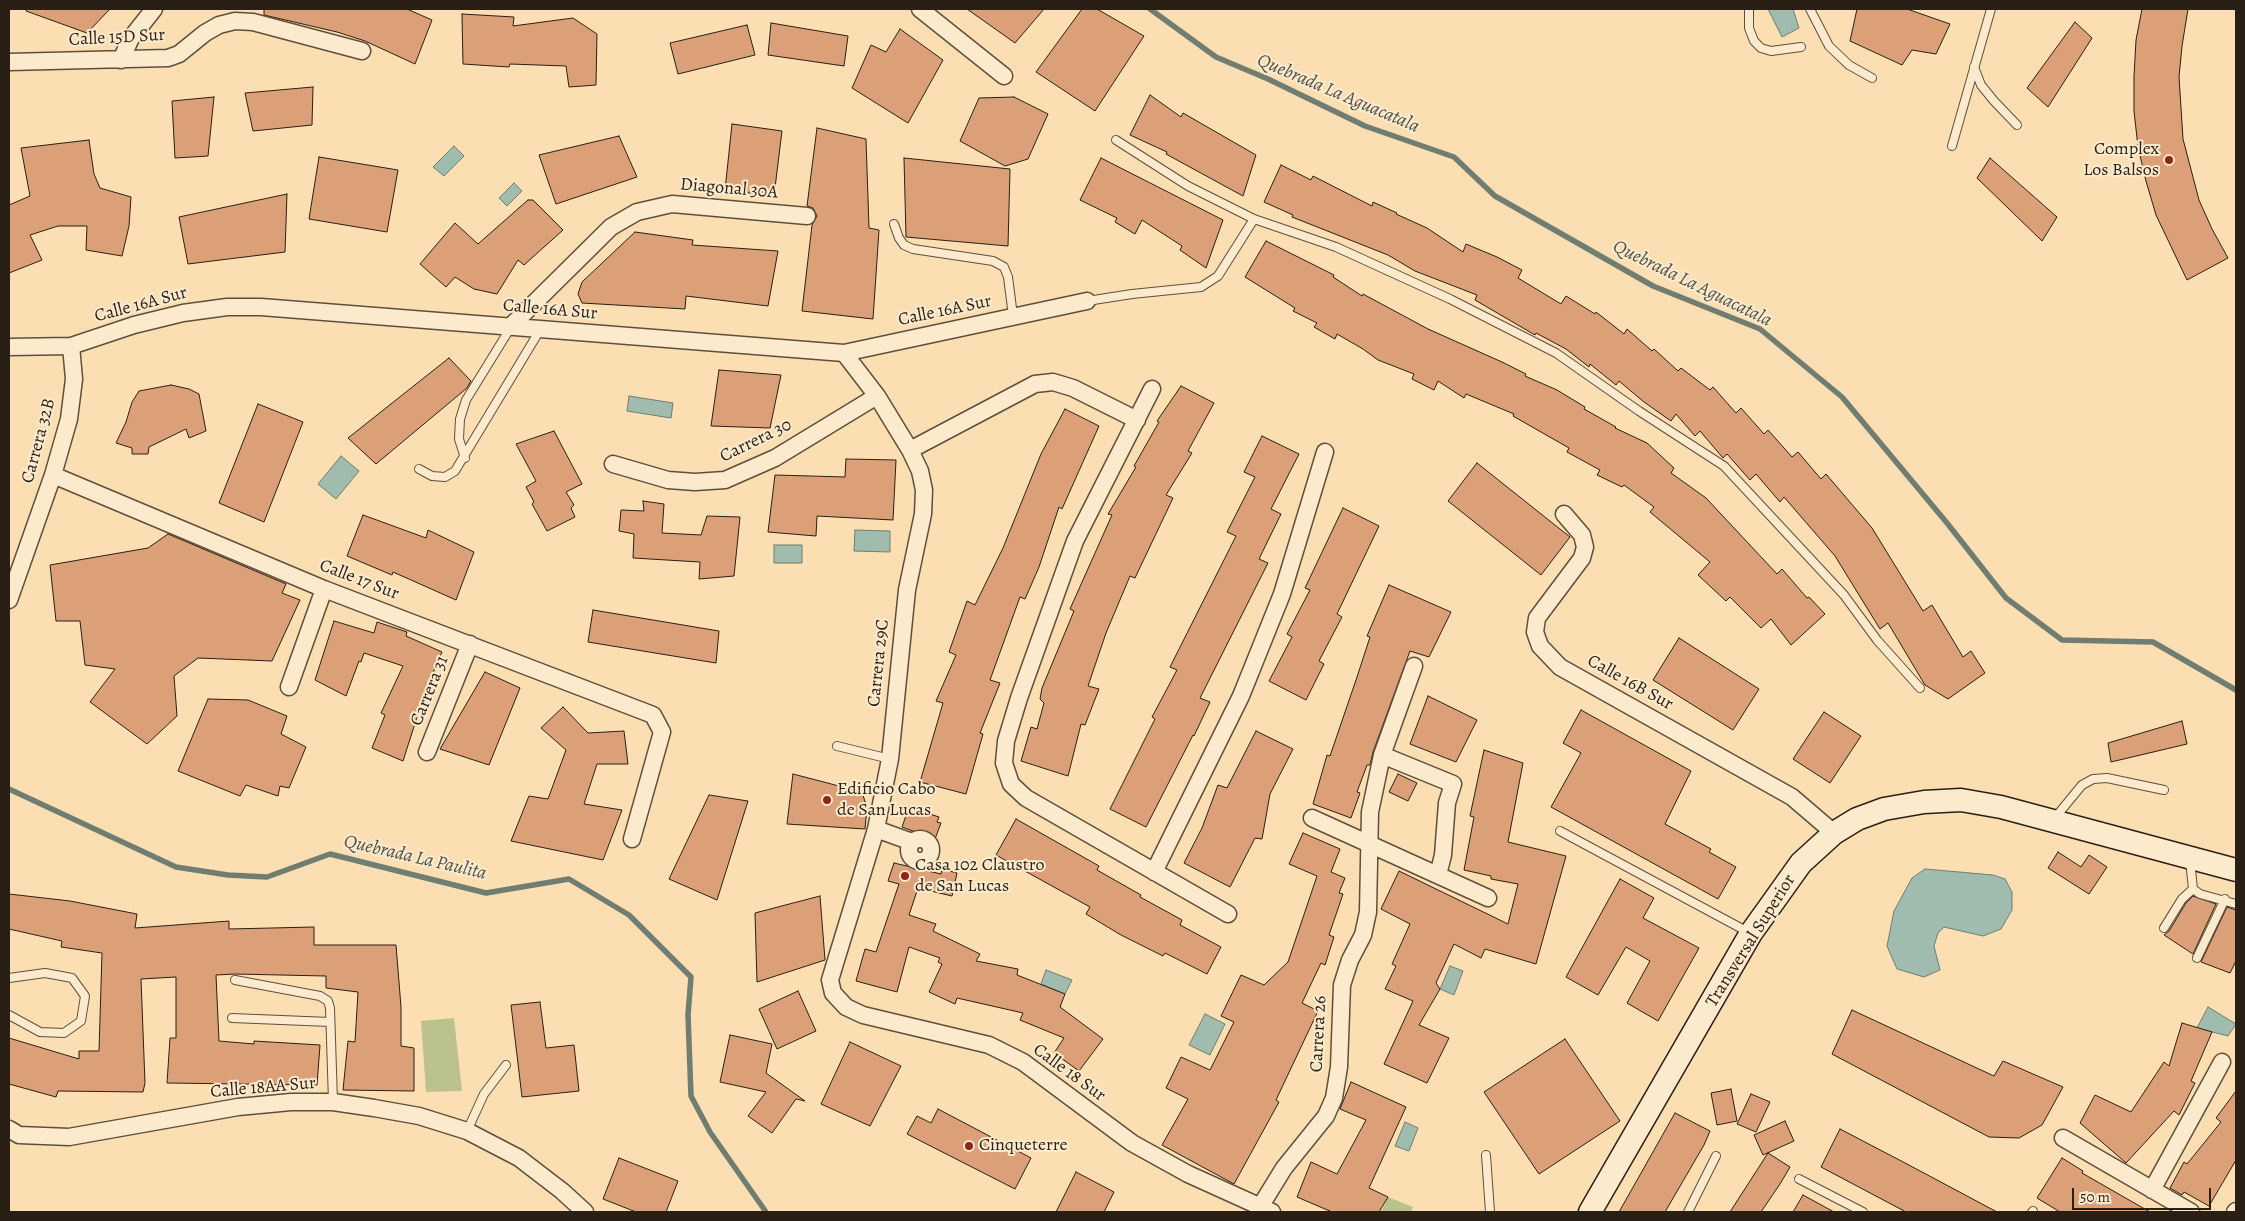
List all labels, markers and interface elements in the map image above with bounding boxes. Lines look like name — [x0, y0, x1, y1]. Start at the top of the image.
street label: Calle 15D Sur — [68, 25, 166, 51]
water label: Quebrada La Aguacatala — [1253, 50, 1423, 138]
place label: Complex Los Balsos — [2083, 139, 2159, 182]
marker: Complex Los Balsos — [2163, 154, 2175, 166]
street label: Diagonal 30A — [679, 174, 779, 204]
water label: Quebrada La Aguacatala — [1609, 236, 1775, 332]
street label: Calle 16A Sur — [92, 282, 190, 328]
street label: Calle 16A Sur — [896, 291, 994, 331]
street label: Calle 16A Sur — [502, 295, 598, 325]
street label: Carrera 32B — [17, 396, 61, 486]
street label: Carrera 30 — [717, 414, 795, 468]
street label: Calle 17 Sur — [316, 555, 402, 605]
street label: Carrera 29C — [864, 618, 894, 708]
street label: Calle 16B Sur — [1583, 651, 1677, 715]
street label: Carrera 31 — [406, 653, 454, 729]
place label: Edificio Cabo de San Lucas — [837, 779, 935, 822]
marker: Edificio Cabo de San Lucas — [821, 794, 833, 806]
water label: Quebrada La Paulita — [342, 831, 488, 885]
place label: Casa 102 Claustro de San Lucas — [915, 855, 1044, 898]
marker: Casa 102 Claustro de San Lucas — [899, 870, 911, 882]
street label: Transversal Superior — [1701, 871, 1801, 1011]
street label: Carrera 26 — [1306, 995, 1332, 1073]
street label: Calle 18 Sur — [1028, 1039, 1110, 1107]
street label: Calle 18AA Sur — [209, 1073, 317, 1103]
place label: Cinqueterre — [979, 1135, 1068, 1157]
marker: Cinqueterre — [963, 1140, 975, 1152]
scale bar — [2075, 1178, 2214, 1210]
text: 50 m — [2080, 1187, 2110, 1207]

